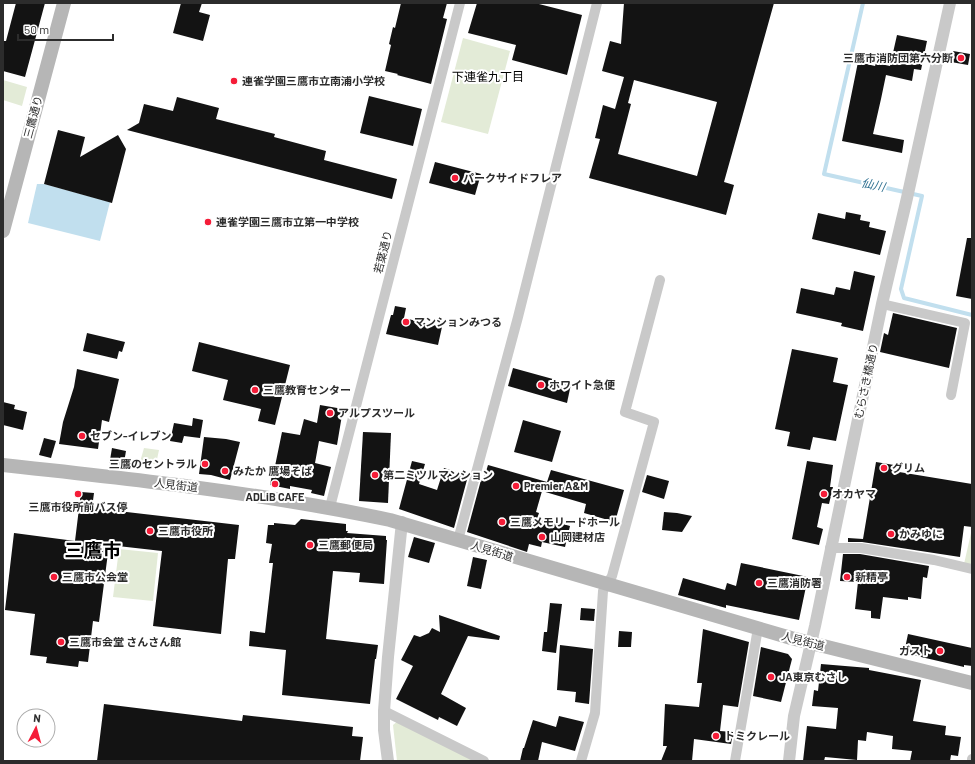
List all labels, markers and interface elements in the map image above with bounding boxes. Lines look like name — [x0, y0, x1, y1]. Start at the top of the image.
scale bar — [18, 16, 113, 42]
text: 50 m — [24, 22, 49, 36]
place label: 三鷹市消防団第六分断 — [843, 51, 953, 64]
marker: 三鷹市消防団第六分断 — [956, 53, 966, 63]
district label: 下連雀九丁目 — [452, 69, 524, 83]
place label: 連雀学園三鷹市立南浦小学校 — [242, 74, 385, 87]
marker: 連雀学園三鷹市立南浦小学校 — [229, 76, 239, 86]
street label: 三鷹通り — [21, 94, 44, 140]
place label: パークサイドフレア — [463, 171, 562, 184]
marker: パークサイドフレア — [450, 173, 460, 183]
water label: 仙川 — [860, 175, 888, 194]
place label: 連雀学園三鷹市立第一中学校 — [216, 215, 359, 228]
marker: 連雀学園三鷹市立第一中学校 — [203, 217, 213, 227]
street label: 若葉通り — [371, 229, 394, 275]
place label: マンションみつる — [414, 315, 502, 328]
marker: マンションみつる — [401, 317, 411, 327]
street label: むらさき橋通り — [851, 342, 880, 420]
place label: ホワイト急便 — [549, 378, 616, 391]
marker: ホワイト急便 — [536, 380, 546, 390]
place label: 三鷹教育センター — [263, 383, 351, 396]
marker: 三鷹教育センター — [250, 385, 260, 395]
place label: アルプスツール — [338, 406, 415, 419]
marker: アルプスツール — [325, 408, 335, 418]
place label: セブン-イレブン — [90, 429, 172, 442]
marker: セブン-イレブン — [77, 431, 87, 441]
place label: 三鷹のセントラル — [109, 457, 197, 470]
marker: 三鷹のセントラル — [200, 459, 210, 469]
place label: グリム — [892, 461, 925, 474]
marker: グリム — [879, 463, 889, 473]
place label: みたか 鷹場そば — [233, 464, 312, 477]
marker: みたか 鷹場そば — [220, 466, 230, 476]
place label: 第二ミツルマンション — [383, 468, 493, 481]
marker: 第二ミツルマンション — [370, 470, 380, 480]
street label: 人見街道 — [153, 475, 199, 494]
marker: ADLiB CAFE — [270, 479, 280, 489]
place label: Premier A&M — [524, 479, 588, 492]
marker: Premier A&M — [511, 481, 521, 491]
place label: オカヤマ — [832, 487, 876, 500]
marker: 三鷹市役所前バス停 — [73, 489, 83, 499]
marker: オカヤマ — [819, 489, 829, 499]
place label: ADLiB CAFE — [246, 490, 305, 503]
place label: 三鷹市役所前バス停 — [29, 500, 128, 513]
place label: 三鷹メモリードホール — [510, 515, 620, 528]
marker: 三鷹メモリードホール — [497, 517, 507, 527]
place label: 三鷹市役所 — [158, 524, 213, 537]
marker: 三鷹市役所 — [145, 526, 155, 536]
place label: かみゆに — [899, 527, 943, 540]
marker: かみゆに — [886, 529, 896, 539]
place label: 山岡建材店 — [550, 530, 605, 543]
marker: 山岡建材店 — [537, 532, 547, 542]
district label: 三鷹市 — [64, 538, 122, 561]
place label: 三鷹郵便局 — [318, 538, 373, 551]
street label: 人見街道 — [469, 538, 515, 563]
marker: 三鷹郵便局 — [305, 540, 315, 550]
place label: 三鷹市公会堂 — [62, 570, 128, 583]
place label: 新精亭 — [855, 570, 888, 583]
marker: 三鷹市公会堂 — [49, 572, 59, 582]
marker: 新精亭 — [842, 572, 852, 582]
place label: 三鷹消防署 — [767, 576, 822, 589]
marker: 三鷹消防署 — [754, 578, 764, 588]
street label: 人見街道 — [780, 629, 826, 652]
place label: 三鷹市会堂 さんさん館 — [69, 635, 181, 648]
marker: 三鷹市会堂 さんさん館 — [56, 637, 66, 647]
place label: ガスト — [899, 644, 932, 657]
marker: ガスト — [935, 646, 945, 656]
place label: JA東京むさし — [779, 670, 848, 683]
marker: JA東京むさし — [766, 672, 776, 682]
north arrow — [16, 708, 56, 748]
text: N — [33, 711, 41, 724]
place label: トミクレール — [724, 729, 790, 742]
marker: トミクレール — [711, 731, 721, 741]

